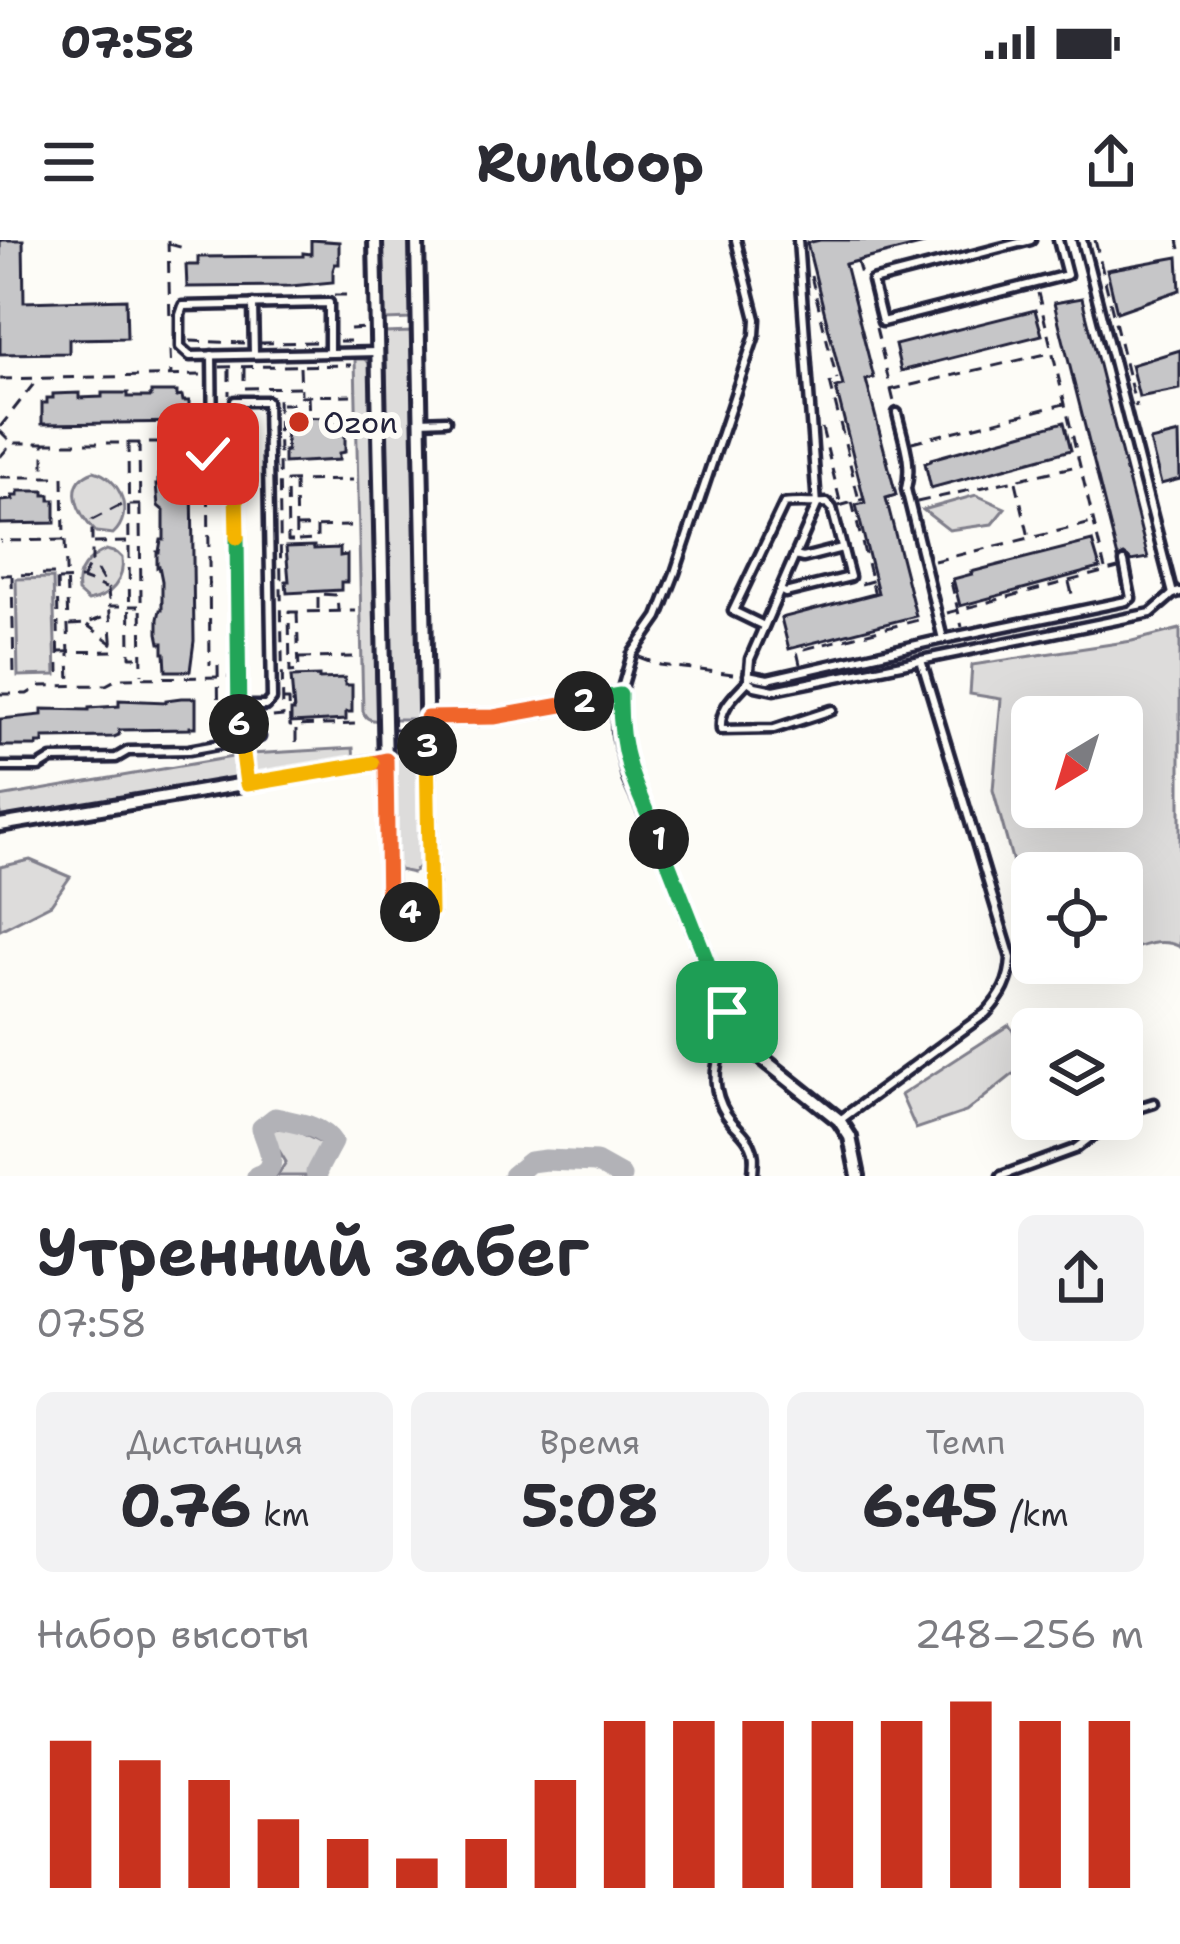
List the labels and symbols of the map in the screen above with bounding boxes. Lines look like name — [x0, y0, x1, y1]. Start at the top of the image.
place label: Ozon — [323, 402, 398, 443]
pin — [157, 403, 259, 505]
marker: Ozon — [286, 409, 312, 435]
pin: 2 — [554, 671, 614, 731]
pin: 6 — [209, 694, 269, 754]
north arrow — [1011, 696, 1143, 828]
pin: 3 — [397, 716, 457, 776]
pin: 1 — [629, 809, 689, 869]
pin: 4 — [380, 882, 440, 942]
pin — [676, 961, 778, 1063]

